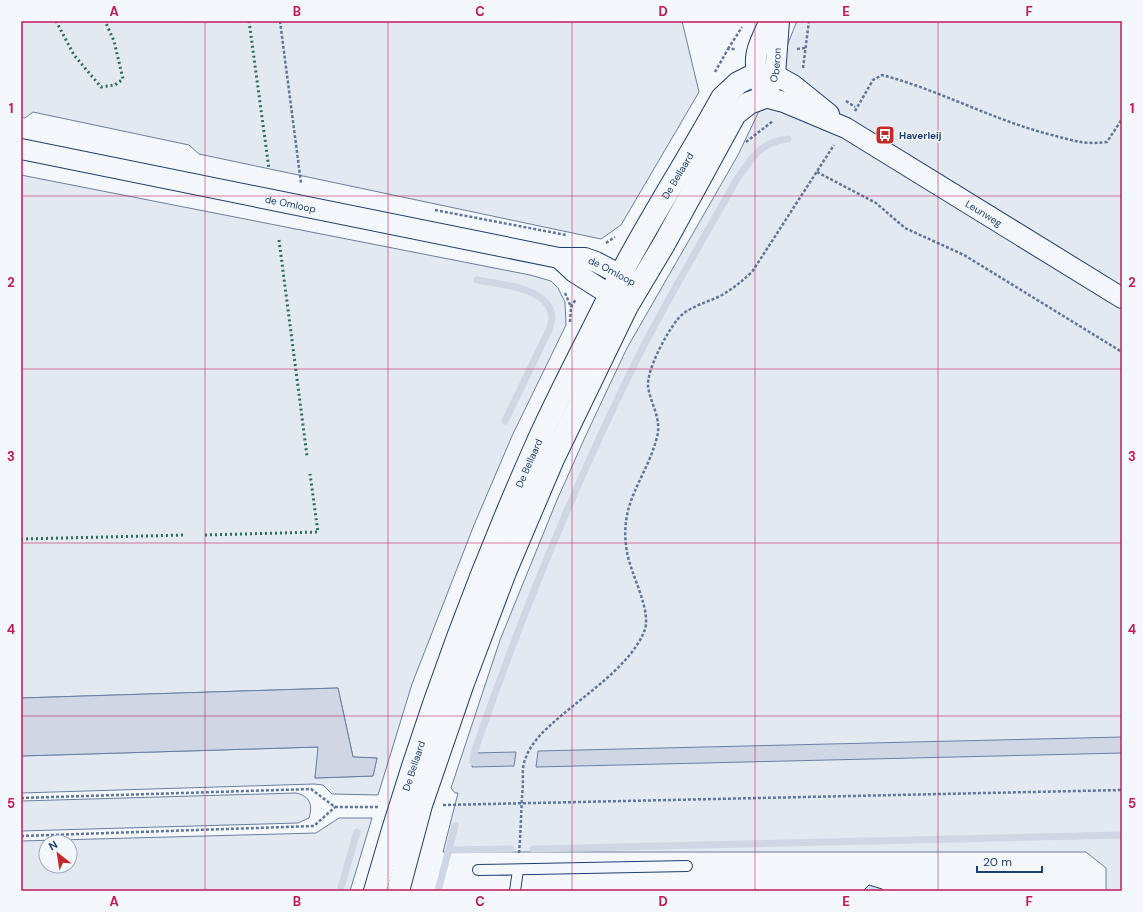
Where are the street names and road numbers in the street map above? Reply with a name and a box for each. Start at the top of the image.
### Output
street label: Oberon [766,47,784,85]
street label: De Bellaard [659,150,697,201]
street label: de Omloop [264,193,317,216]
street label: Leunweg [963,197,1005,230]
street label: de Omloop [587,254,638,289]
street label: De Bellaard [512,437,545,490]
street label: De Bellaard [400,739,428,793]

